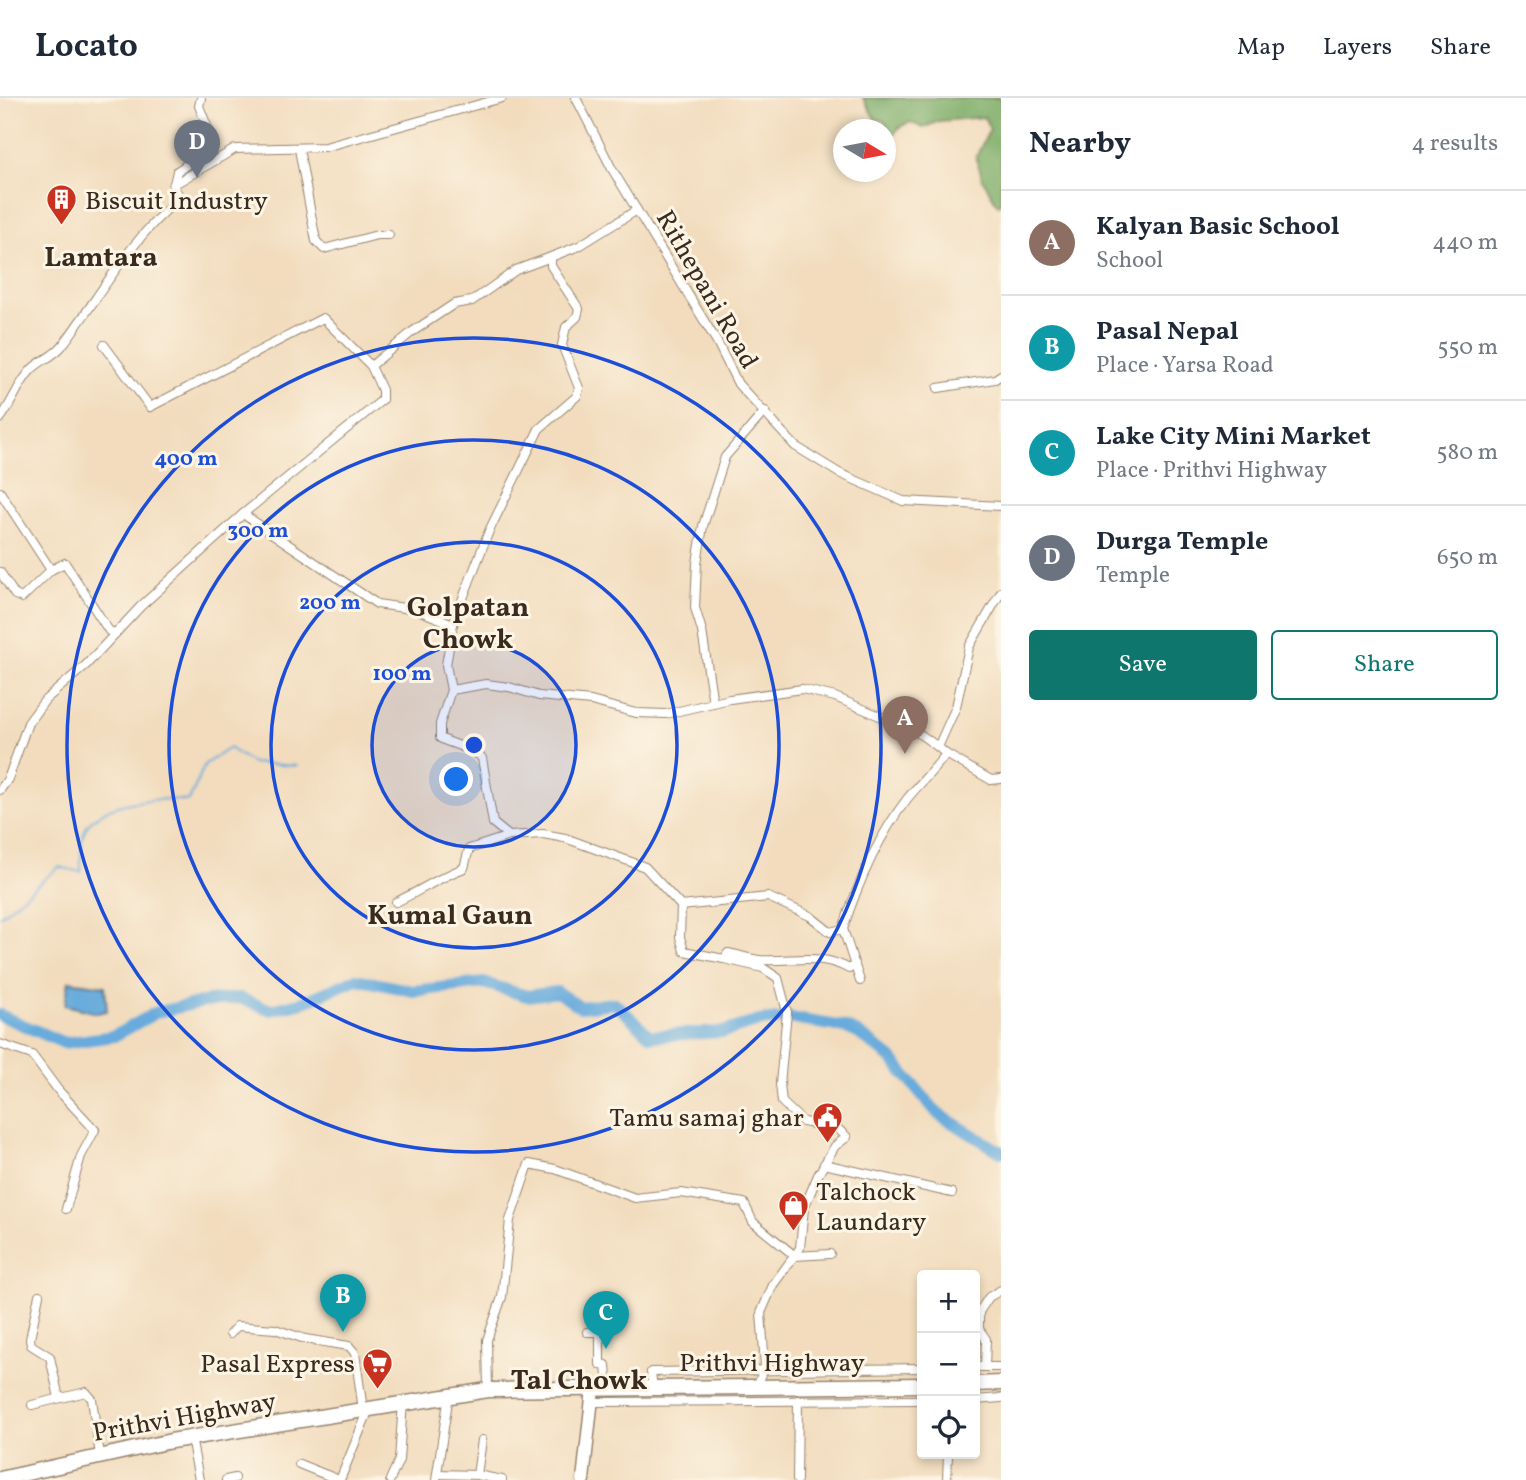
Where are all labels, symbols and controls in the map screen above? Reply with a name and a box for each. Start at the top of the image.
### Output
text: Locato [35,25,138,71]
text: Map [1237,31,1285,65]
text: Layers [1323,31,1392,65]
text: Share [1430,31,1491,65]
north arrow [833,119,896,182]
pin: D [174,120,220,178]
text: Nearby [1029,123,1131,165]
text: 4 results [1412,128,1498,160]
building icon: Biscuit Industry [45,183,79,227]
place label: Biscuit Industry [85,184,268,220]
street label: Rithepani Road [646,204,766,376]
text: Kalyan Basic School [1096,209,1339,245]
text: A [1044,227,1060,259]
text: 440 m [1432,227,1498,259]
district label: Lamtara [44,239,158,278]
text: School [1096,245,1163,277]
text: Pasal Nepal [1096,314,1239,350]
text: B [1044,332,1060,364]
text: 550 m [1438,332,1498,364]
text: Place · Yarsa Road [1096,350,1274,382]
text: Lake City Mini Market [1096,419,1371,455]
text: C [1045,437,1059,469]
text: 580 m [1436,437,1498,469]
text: 400 m [155,445,217,474]
text: Place · Prithvi Highway [1096,455,1327,487]
text: 300 m [228,517,288,546]
text: Durga Temple [1096,524,1268,560]
text: D [1044,542,1060,574]
text: 650 m [1437,542,1498,574]
text: Temple [1096,560,1170,592]
text: 200 m [299,589,361,618]
district label: Golpatan Chowk [407,589,529,660]
button: Save [1029,630,1257,700]
button: Share [1271,630,1498,700]
text: 100 m [372,660,432,689]
pin: A [882,696,928,754]
centre of rings [462,733,486,757]
your location [439,762,473,796]
district label: Kumal Gaun [367,897,533,936]
public building icon: Tamu samaj ghar [810,1100,844,1144]
place label: Tamu samaj ghar [609,1101,804,1137]
place label: Talchock Laundary [816,1175,926,1241]
shop icon: Talchock Laundary [776,1189,810,1233]
map controls [917,1270,980,1459]
button: + [917,1270,980,1333]
pin: B [320,1274,366,1332]
pin: C [583,1291,629,1349]
button: − [917,1333,980,1396]
supermarket icon: Pasal Express [361,1346,395,1390]
street label: Prithvi Highway [679,1346,865,1382]
place label: Pasal Express [200,1347,355,1383]
district label: Tal Chowk [510,1362,648,1401]
street label: Prithvi Highway [90,1384,279,1452]
button: locate [917,1396,980,1459]

